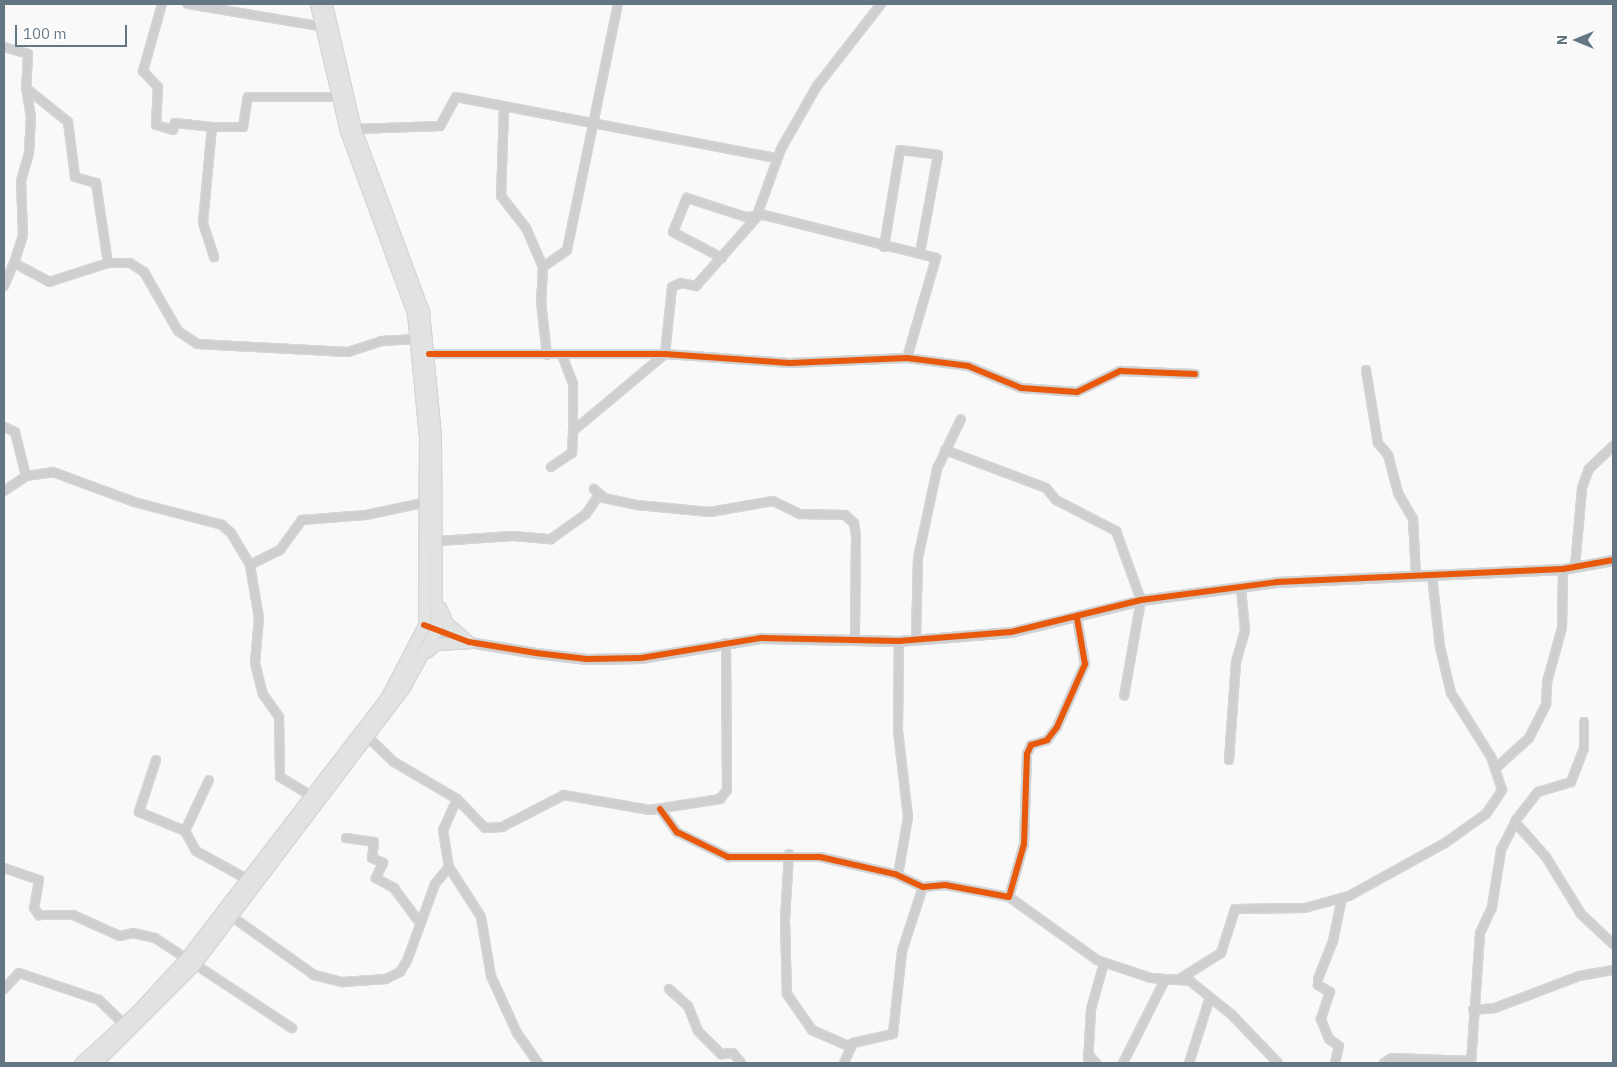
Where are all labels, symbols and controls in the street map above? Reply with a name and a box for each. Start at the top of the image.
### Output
scale bar [18,15,130,47]
north arrow [1552,15,1602,65]
text: 100 m [23,24,67,43]
text: N [1553,35,1571,45]

